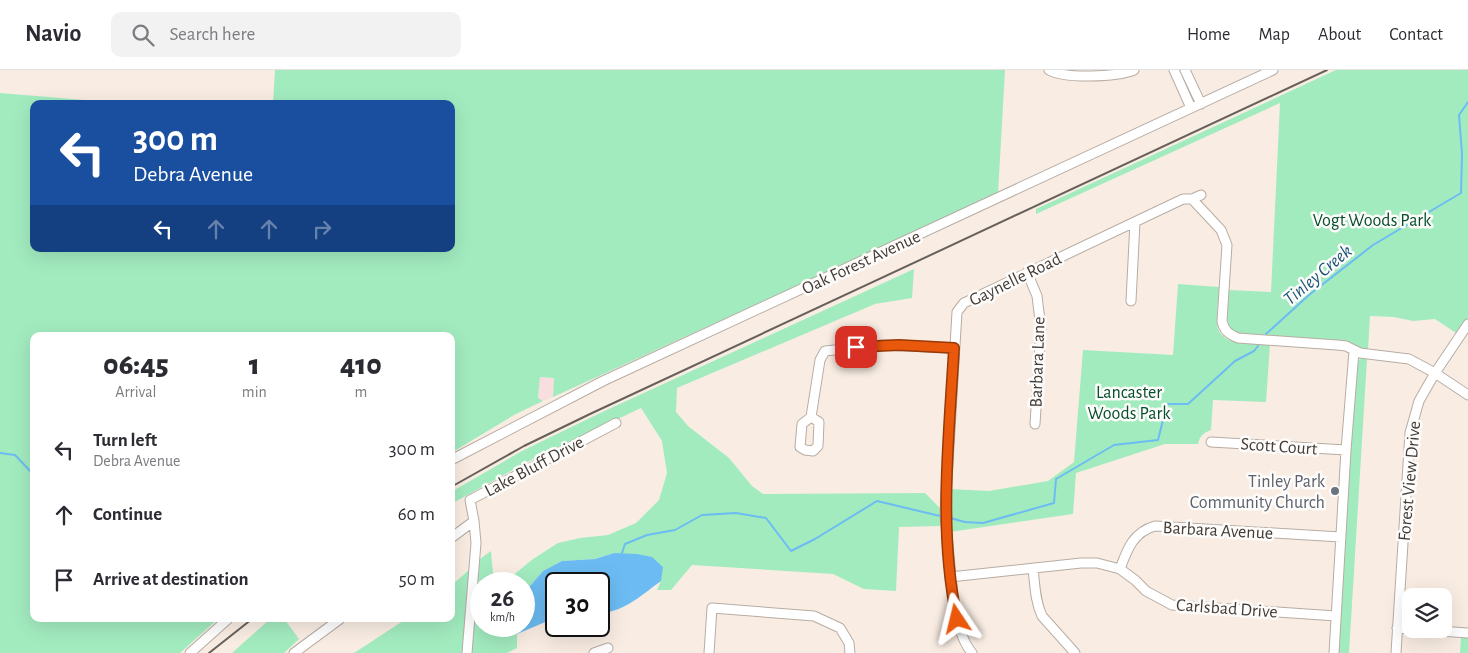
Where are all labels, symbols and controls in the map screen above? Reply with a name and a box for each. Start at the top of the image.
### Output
search box [111,12,461,57]
icon: search [129,21,157,49]
text: Navio [25,22,81,46]
text: Search here [169,25,255,44]
text: Home [1187,26,1230,44]
text: Map [1258,26,1290,44]
text: About [1318,26,1361,44]
text: Contact [1389,26,1443,44]
icon: left [50,120,115,185]
text: 300 m [133,122,218,157]
text: Debra Avenue [133,163,253,185]
park label: Vogt Woods Park [1313,212,1432,230]
icon: left [149,215,177,243]
icon: ahead [202,215,230,243]
icon: ahead [255,215,283,243]
icon: right [308,215,336,243]
street label: Oak Forest Avenue [799,228,924,298]
water label: Tinley Creek [1280,241,1356,309]
street label: Gaynelle Road [967,250,1064,310]
street label: Barbara Lane [1027,316,1049,408]
pin [835,326,877,368]
icon: arrive [842,333,870,361]
text: 06:45 [103,350,169,380]
text: 1 [249,350,260,380]
text: 410 [340,350,382,380]
text: Arrival [115,384,156,400]
text: min [242,384,267,400]
text: m [354,384,367,400]
park label: Lancaster Woods Park [1088,384,1171,423]
street label: Forest View Drive [1396,420,1424,542]
text: Turn left [93,431,157,450]
street label: Lake Bluff Drive [482,433,587,501]
street label: Scott Court [1240,435,1318,459]
icon: left [50,436,78,464]
text: 300 m [389,440,435,459]
text: Debra Avenue [93,453,180,469]
place label: Tinley Park Community Church [1190,473,1326,512]
marker: Tinley Park Community Church [1329,485,1341,497]
icon: ahead [50,501,78,529]
text: Continue [93,505,162,524]
text: 60 m [398,505,435,524]
street label: Barbara Avenue [1162,519,1274,543]
icon: arrive [50,566,78,594]
text: Arrive at destination [93,570,249,589]
text: 50 m [399,570,435,589]
speed limit sign: 30 [545,572,610,637]
text: 26 [491,586,514,611]
map controls [1402,588,1452,638]
button: layers [1402,588,1452,638]
position arrow [930,592,982,644]
street label: Carlsbad Drive [1176,596,1278,622]
text: km/h [490,611,515,623]

